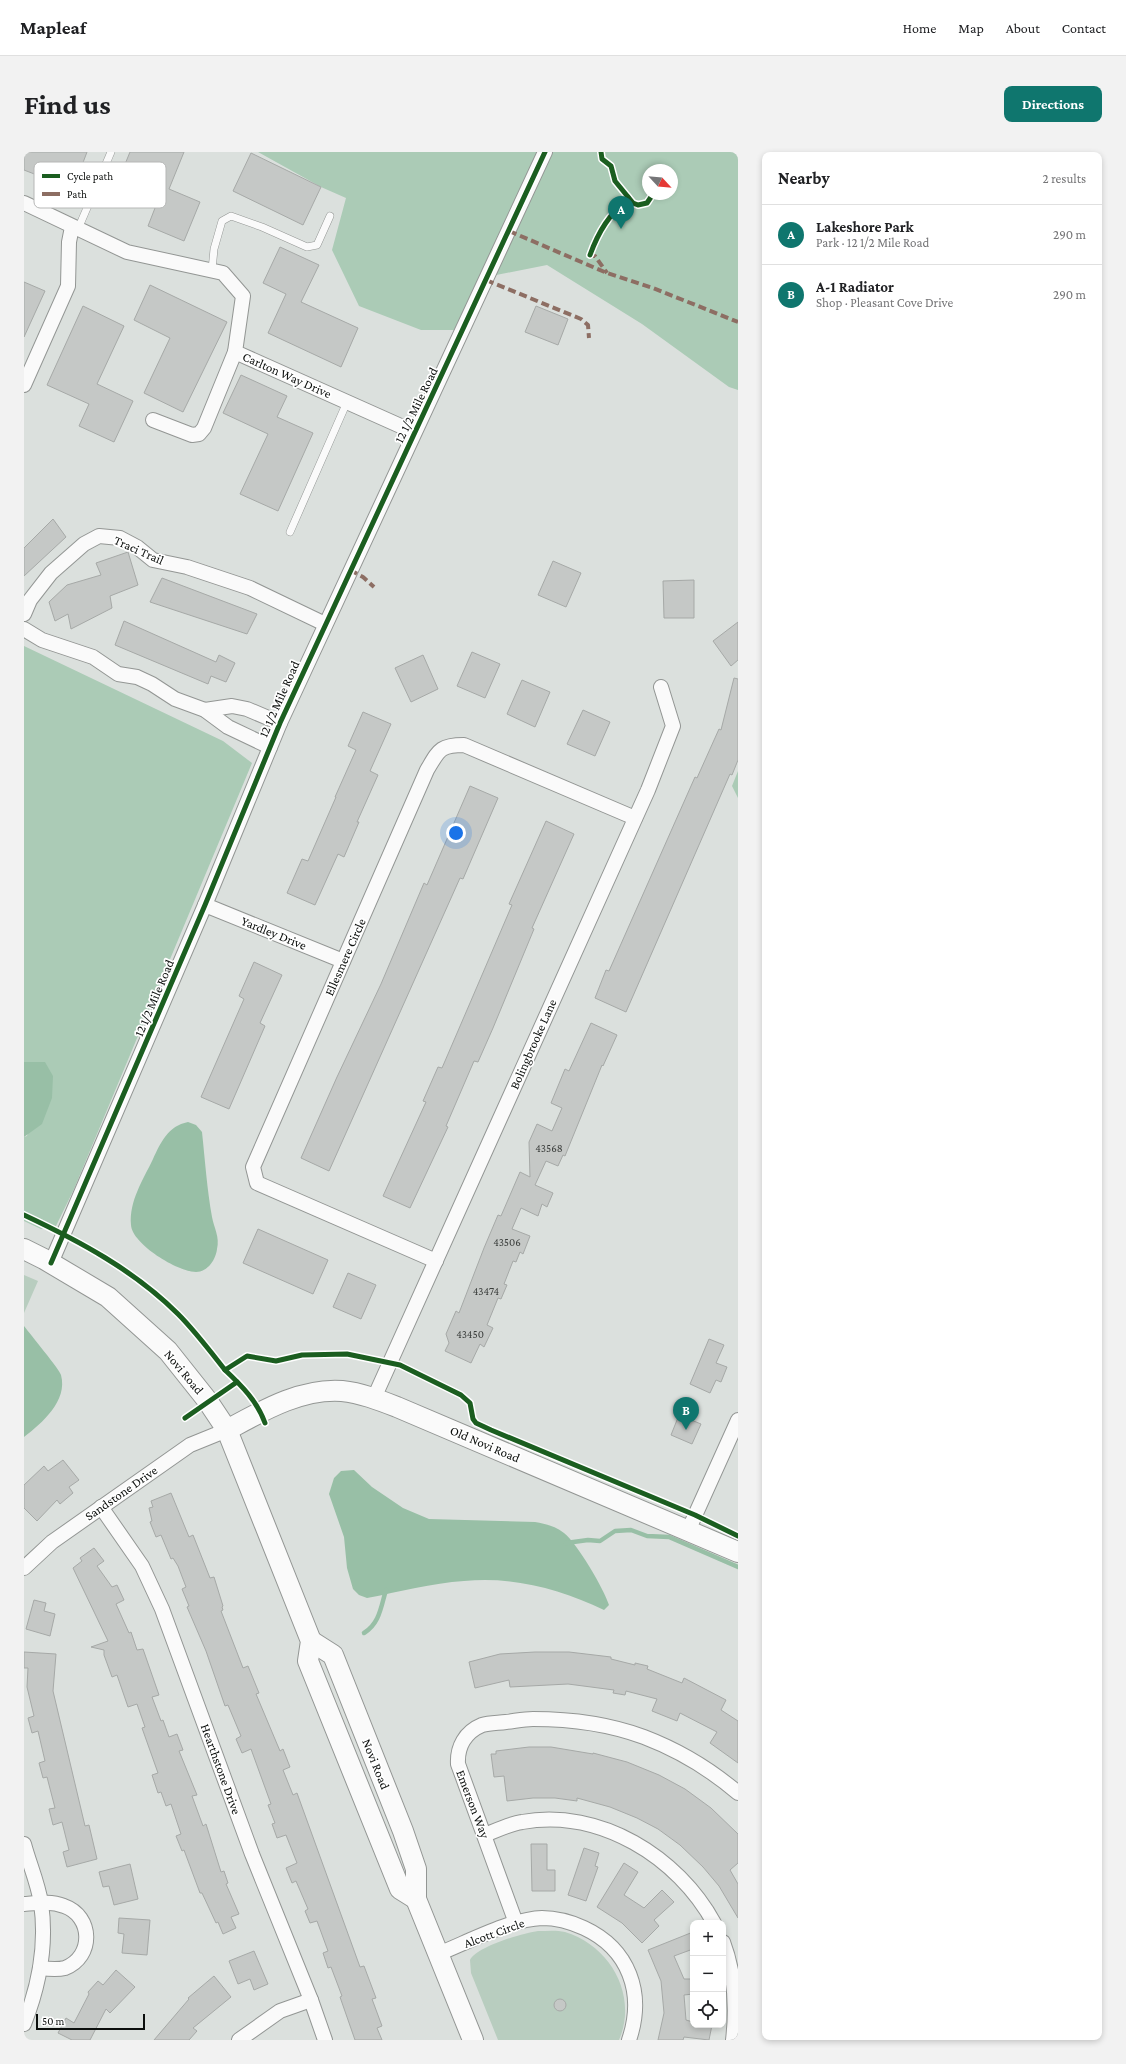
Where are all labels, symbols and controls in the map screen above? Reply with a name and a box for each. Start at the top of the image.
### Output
text: Mapleaf [20,17,86,38]
text: Home [903,20,936,36]
text: Map [958,20,984,36]
text: About [1006,20,1040,36]
text: Contact [1062,20,1106,36]
button: Directions [1004,86,1102,122]
text: Find us [24,89,111,120]
legend [34,162,166,208]
north arrow [642,164,678,200]
text: Nearby [778,169,830,188]
text: Cycle path [67,170,113,183]
text: 2 results [1043,171,1086,186]
text: Path [67,188,87,200]
pin: A [608,196,634,229]
text: Lakeshore Park [816,219,914,235]
text: A [787,227,795,242]
text: 290 m [1053,227,1086,242]
text: Park · 12 1/2 Mile Road [816,235,929,250]
text: A-1 Radiator [816,279,894,295]
text: B [787,287,795,302]
text: 290 m [1053,287,1086,302]
text: Shop · Pleasant Cove Drive [816,295,953,310]
street label: Carlton Way Drive [240,349,334,401]
street label: 12 1/2 Mile Road [391,365,441,445]
street label: Traci Trail [112,532,167,568]
street label: 12 1/2 Mile Road [255,658,303,740]
your location [446,823,466,843]
street label: Yardley Drive [239,913,309,953]
street label: Ellesmere Circle [321,916,369,998]
street label: 12 1/2 Mile Road [131,957,177,1039]
street label: Bolingbrooke Lane [506,996,560,1091]
house number: 43568 [535,1142,563,1154]
house number: 43506 [493,1236,521,1248]
house number: 43474 [473,1285,500,1297]
house number: 43450 [456,1328,484,1340]
street label: Novi Road [161,1347,207,1397]
pin: B [673,1397,699,1430]
street label: Old Novi Road [448,1423,522,1466]
street label: Sandstone Drive [82,1462,160,1524]
street label: Hearthstone Drive [198,1722,244,1817]
street label: Novi Road [359,1737,393,1792]
street label: Emerson Way [453,1768,493,1841]
street label: Alcott Circle [462,1915,527,1951]
map controls [690,1920,726,2028]
button: + [690,1920,726,1956]
button: − [690,1956,726,1992]
button: locate [690,1992,726,2028]
scale bar [36,2012,145,2031]
text: 50 m [42,2015,64,2027]

